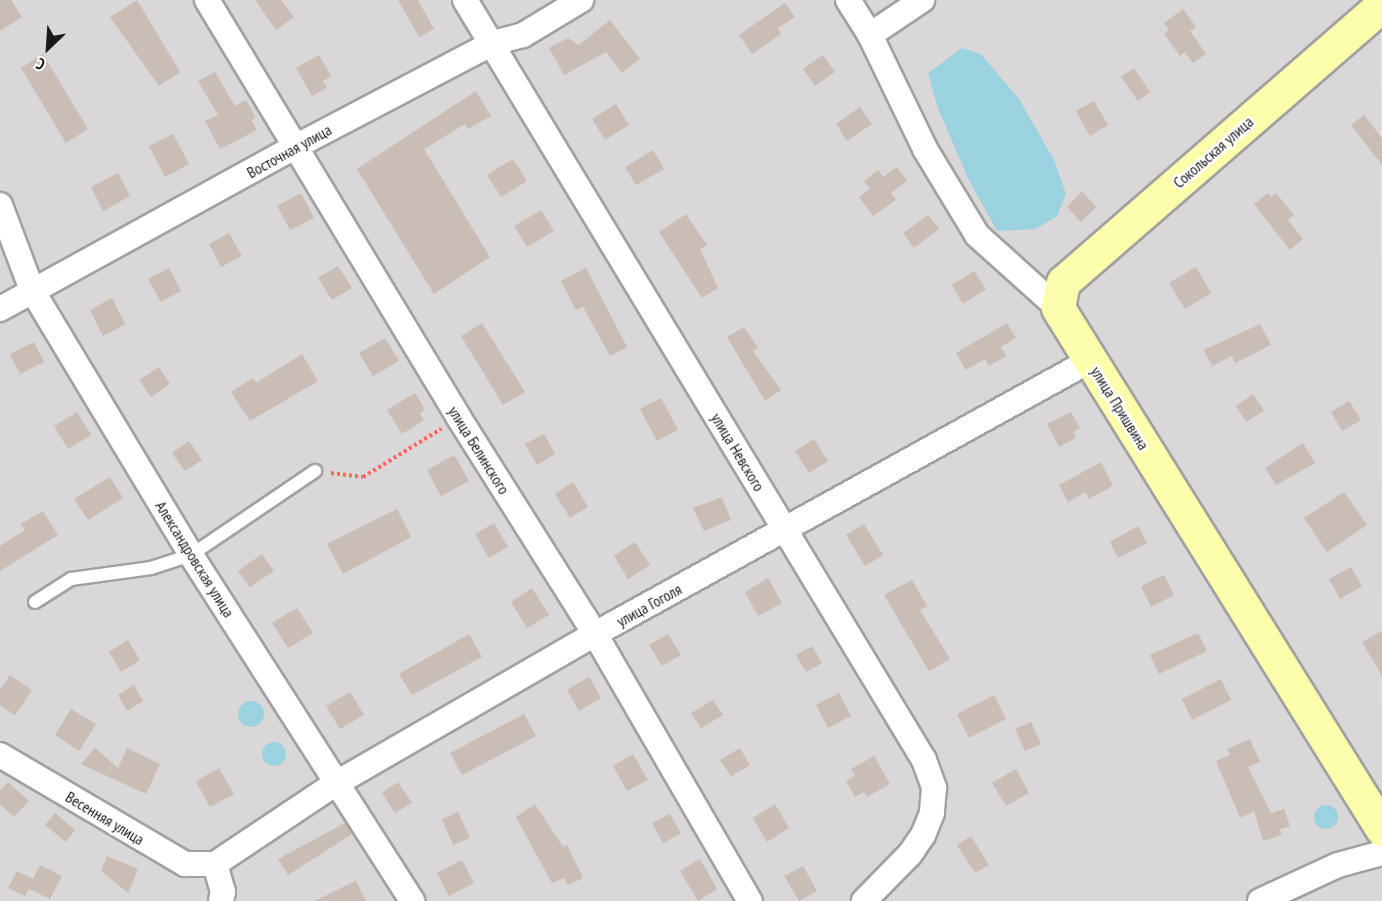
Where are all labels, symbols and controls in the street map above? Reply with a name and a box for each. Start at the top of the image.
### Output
north arrow [18,18,78,78]
text: С [33,54,48,75]
street label: Сокольская улица [1169,112,1257,192]
street label: Восточная улица [243,120,335,182]
street label: улица Пришвина [1087,363,1153,453]
street label: улица Белинского [444,402,514,498]
street label: улица Невского [707,409,769,495]
street label: Александровская улица [151,497,239,621]
street label: улица Гоголя [613,579,685,631]
street label: Весенняя улица [62,787,148,849]

